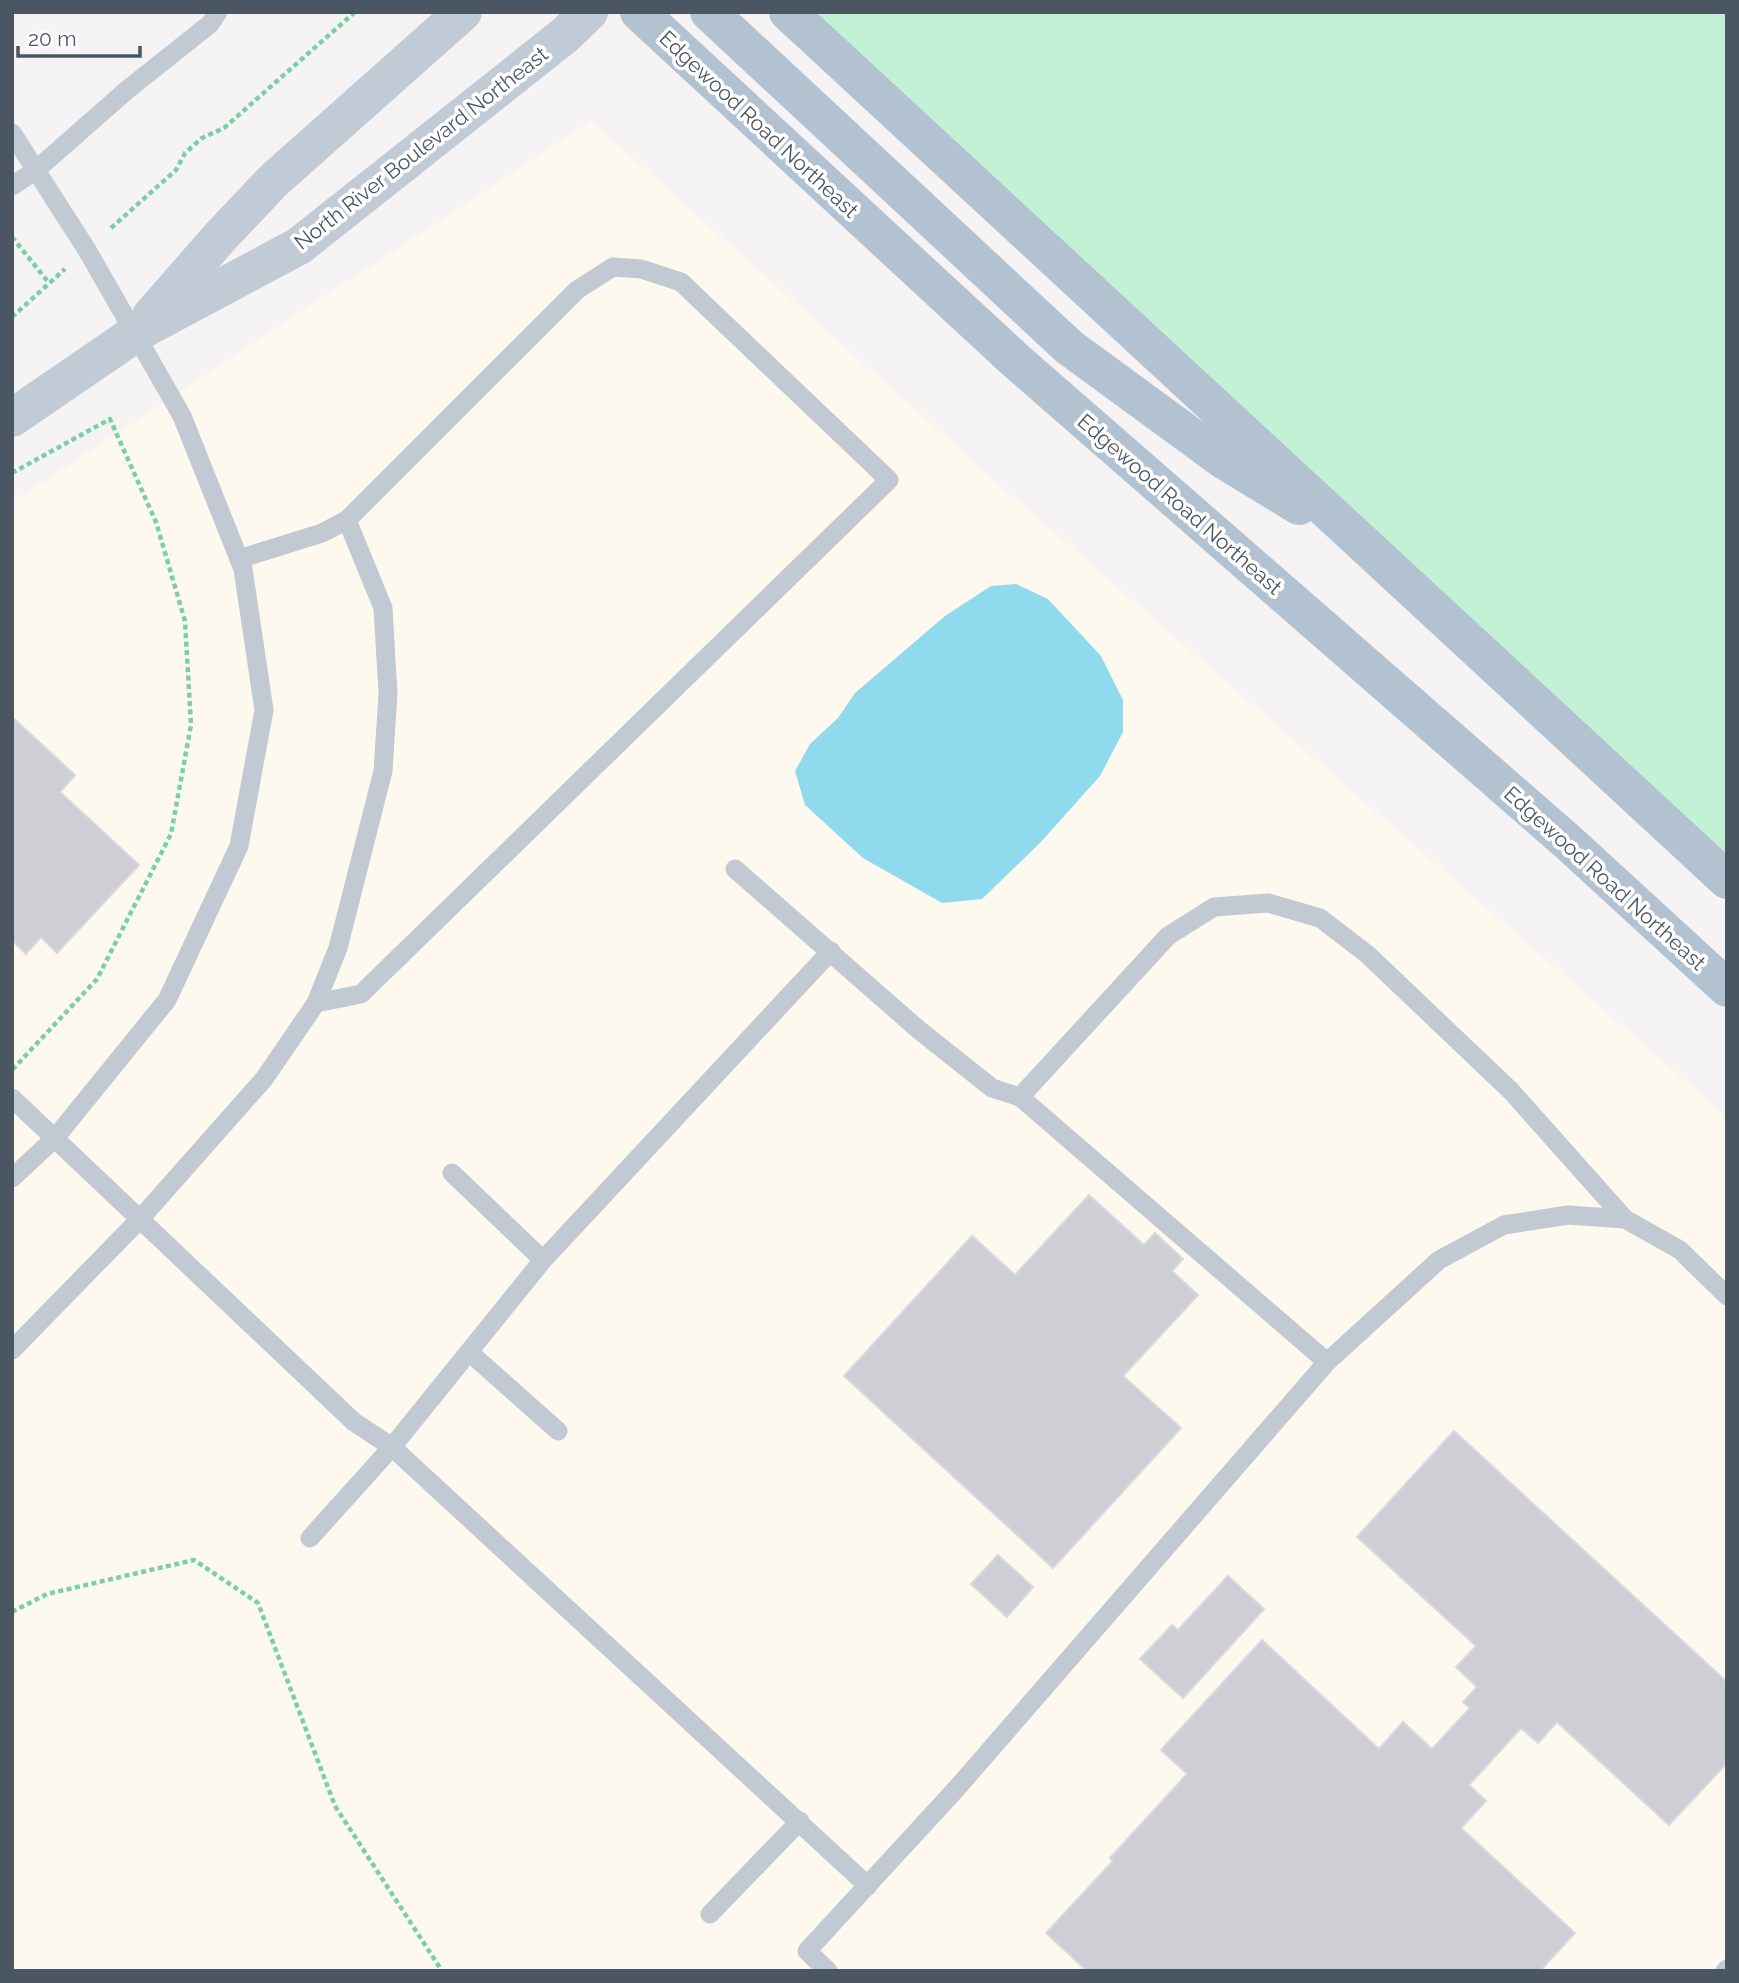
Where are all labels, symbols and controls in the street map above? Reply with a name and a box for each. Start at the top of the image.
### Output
scale bar [18,14,140,58]
street label: Edgewood Road Northeast [654,25,864,223]
text: 20 m [28,26,76,51]
street label: North River Boulevard Northeast [289,41,553,255]
street label: Edgewood Road Northeast [1073,408,1287,600]
street label: Edgewood Road Northeast [1499,781,1711,975]

